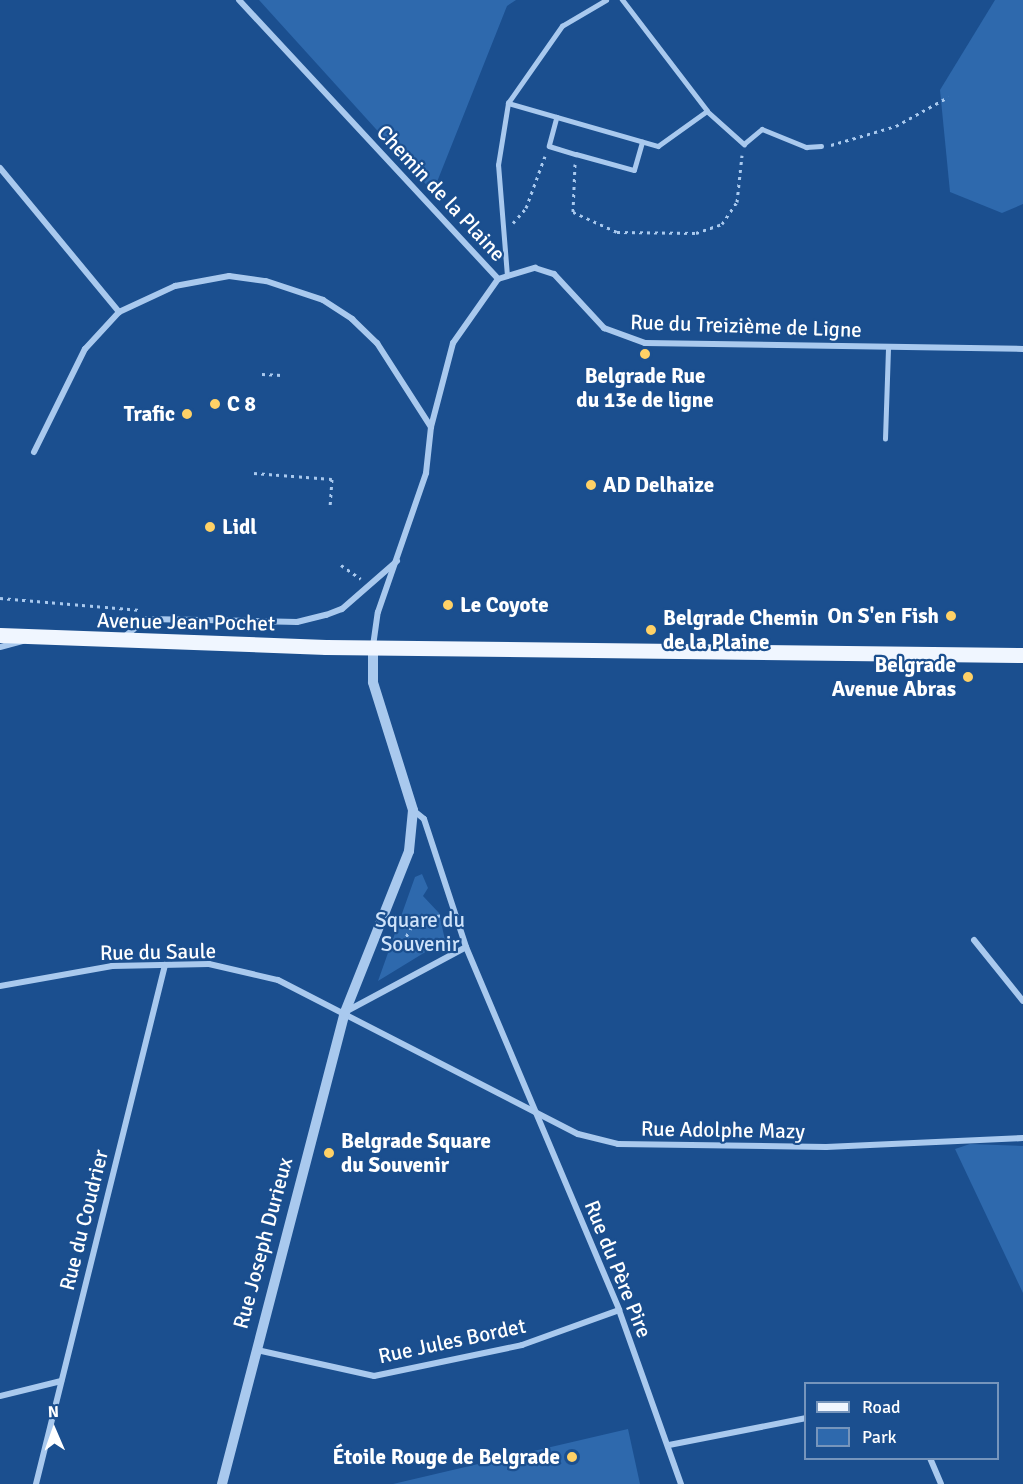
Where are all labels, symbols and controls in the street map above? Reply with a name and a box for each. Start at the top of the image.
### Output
street label: Chemin de la Plaine [371,120,511,266]
street label: Rue du Treizième de Ligne [630,309,862,343]
marker: Belgrade Rue du 13e de ligne [638,347,652,361]
place label: Belgrade Rue du 13e de ligne [576,363,714,413]
place label: C 8 [227,391,256,417]
marker: C 8 [208,397,222,411]
place label: Trafic [124,401,175,427]
marker: Trafic [180,407,194,421]
place label: AD Delhaize [603,472,714,498]
marker: AD Delhaize [584,478,598,492]
place label: Lidl [222,514,257,540]
marker: Lidl [203,520,217,534]
place label: Le Coyote [460,592,549,618]
marker: Le Coyote [441,598,455,612]
place label: On S'en Fish [828,603,939,629]
place label: Belgrade Chemin de la Plaine [663,605,819,655]
street label: Avenue Jean Pochet [97,608,275,636]
marker: On S'en Fish [944,609,958,623]
marker: Belgrade Chemin de la Plaine [644,623,658,637]
place label: Belgrade Avenue Abras [832,652,956,702]
marker: Belgrade Avenue Abras [961,670,975,684]
park label: Square du Souvenir [375,907,465,957]
street label: Rue du Saule [100,938,216,966]
street label: Rue Adolphe Mazy [641,1116,805,1144]
place label: Belgrade Square du Souvenir [341,1128,491,1178]
marker: Belgrade Square du Souvenir [322,1146,336,1160]
street label: Rue du Coudrier [54,1147,114,1293]
street label: Rue Joseph Durieux [228,1155,298,1331]
street label: Rue du Père Pire [579,1197,657,1341]
street label: Rue Jules Bordet [376,1313,528,1369]
legend [804,1382,999,1460]
text: Road [862,1396,901,1418]
north arrow [24,1400,84,1460]
text: N [47,1402,59,1422]
text: Park [862,1426,897,1448]
place label: Étoile Rouge de Belgrade [333,1444,560,1470]
marker: Étoile Rouge de Belgrade [565,1450,579,1464]

